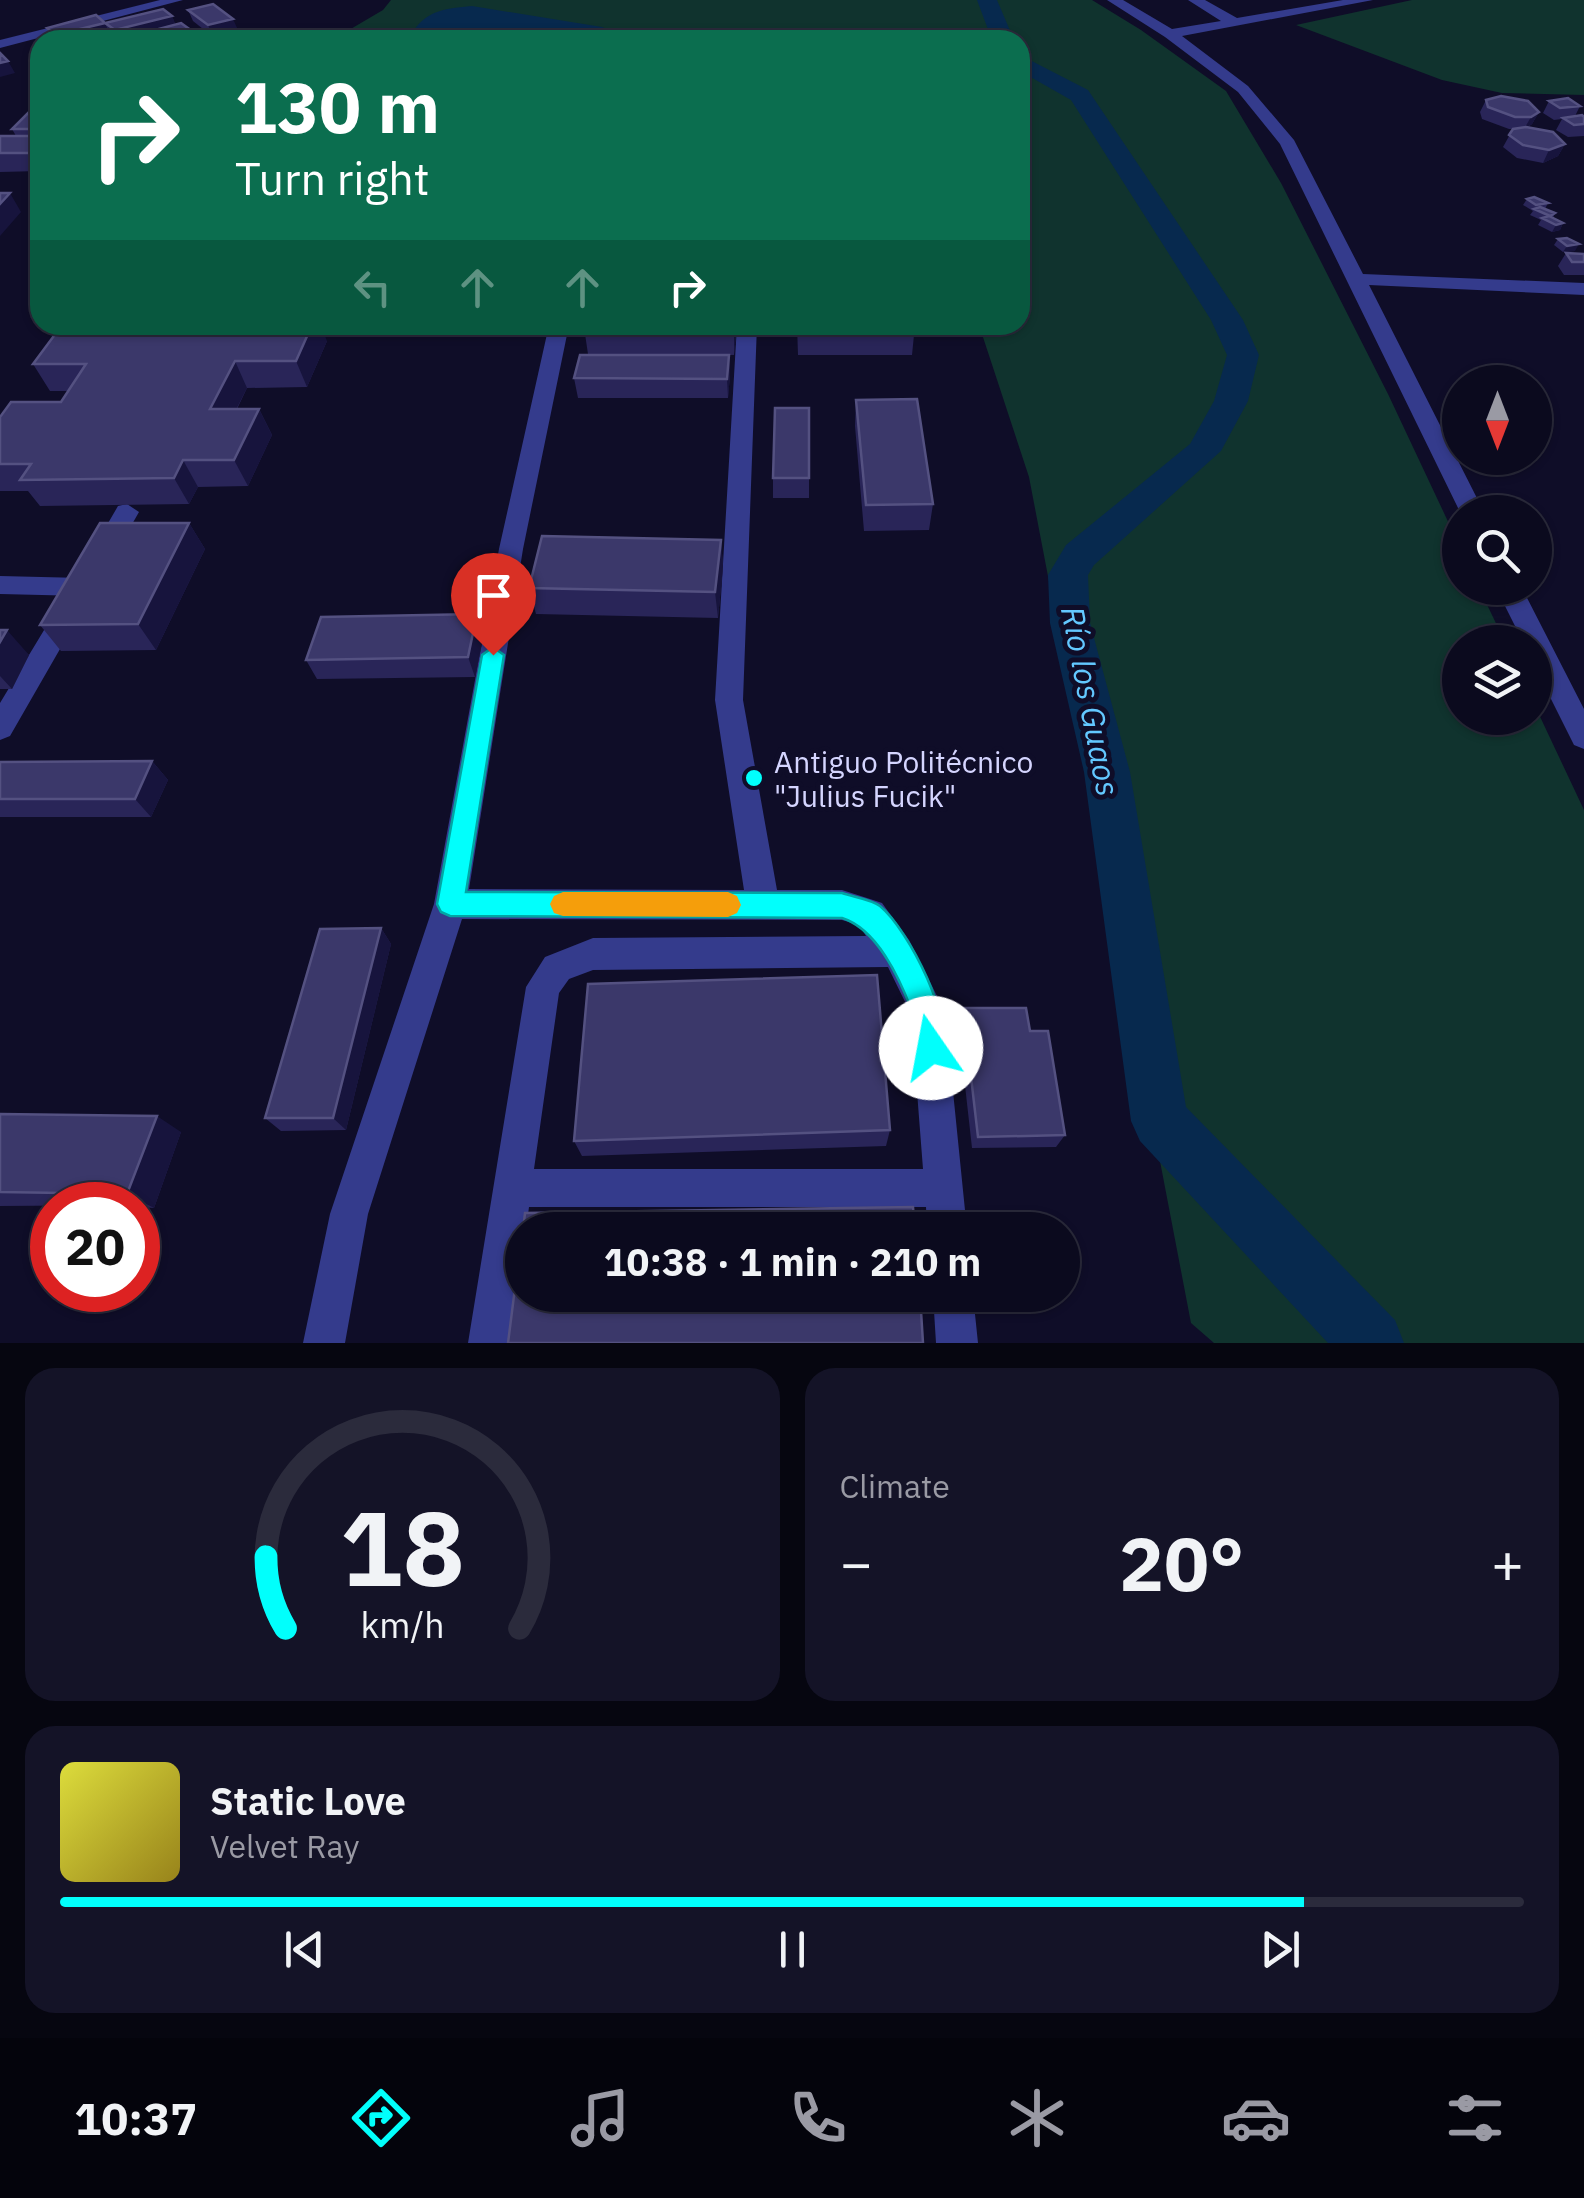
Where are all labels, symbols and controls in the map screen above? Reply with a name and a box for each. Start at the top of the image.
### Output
text: 130 m [235,61,440,152]
icon: right [70,70,200,200]
text: Turn right [235,149,430,207]
icon: left [345,260,400,315]
icon: ahead [450,260,505,315]
icon: ahead [555,260,610,315]
icon: right [660,260,715,315]
north arrow [1442,365,1552,475]
map controls [1442,365,1552,735]
button: search [1442,495,1552,605]
pin [451,553,536,656]
icon: arrive [466,568,521,623]
water label: Río los Guaos [1052,602,1130,800]
button: layers [1442,625,1552,735]
place label: Antiguo Politécnico "Julius Fucik" [774,742,1033,815]
marker: Antiguo Politécnico "Julius Fucik" [743,767,765,789]
position arrow [879,996,983,1100]
speed limit sign: 20 [30,1182,160,1312]
text: 10:38 · 1 min · 210 m [604,1237,981,1286]
text: Climate [840,1465,950,1507]
text: 18 [340,1479,465,1615]
text: 20° [1119,1514,1244,1612]
text: − [840,1527,873,1598]
text: + [1491,1527,1524,1598]
text: km/h [360,1601,444,1648]
text: Static Love [210,1776,406,1825]
text: Velvet Ray [210,1825,359,1867]
icon: previous [277,1922,332,1977]
icon: pause [765,1922,820,1977]
icon: next [1253,1922,1308,1977]
icon: directions [346,2083,416,2153]
icon: music [565,2083,635,2153]
icon: phone [783,2083,853,2153]
icon: climate [1002,2083,1072,2153]
icon: car [1221,2083,1291,2153]
icon: filters [1440,2083,1510,2153]
text: 10:37 [74,2089,197,2147]

